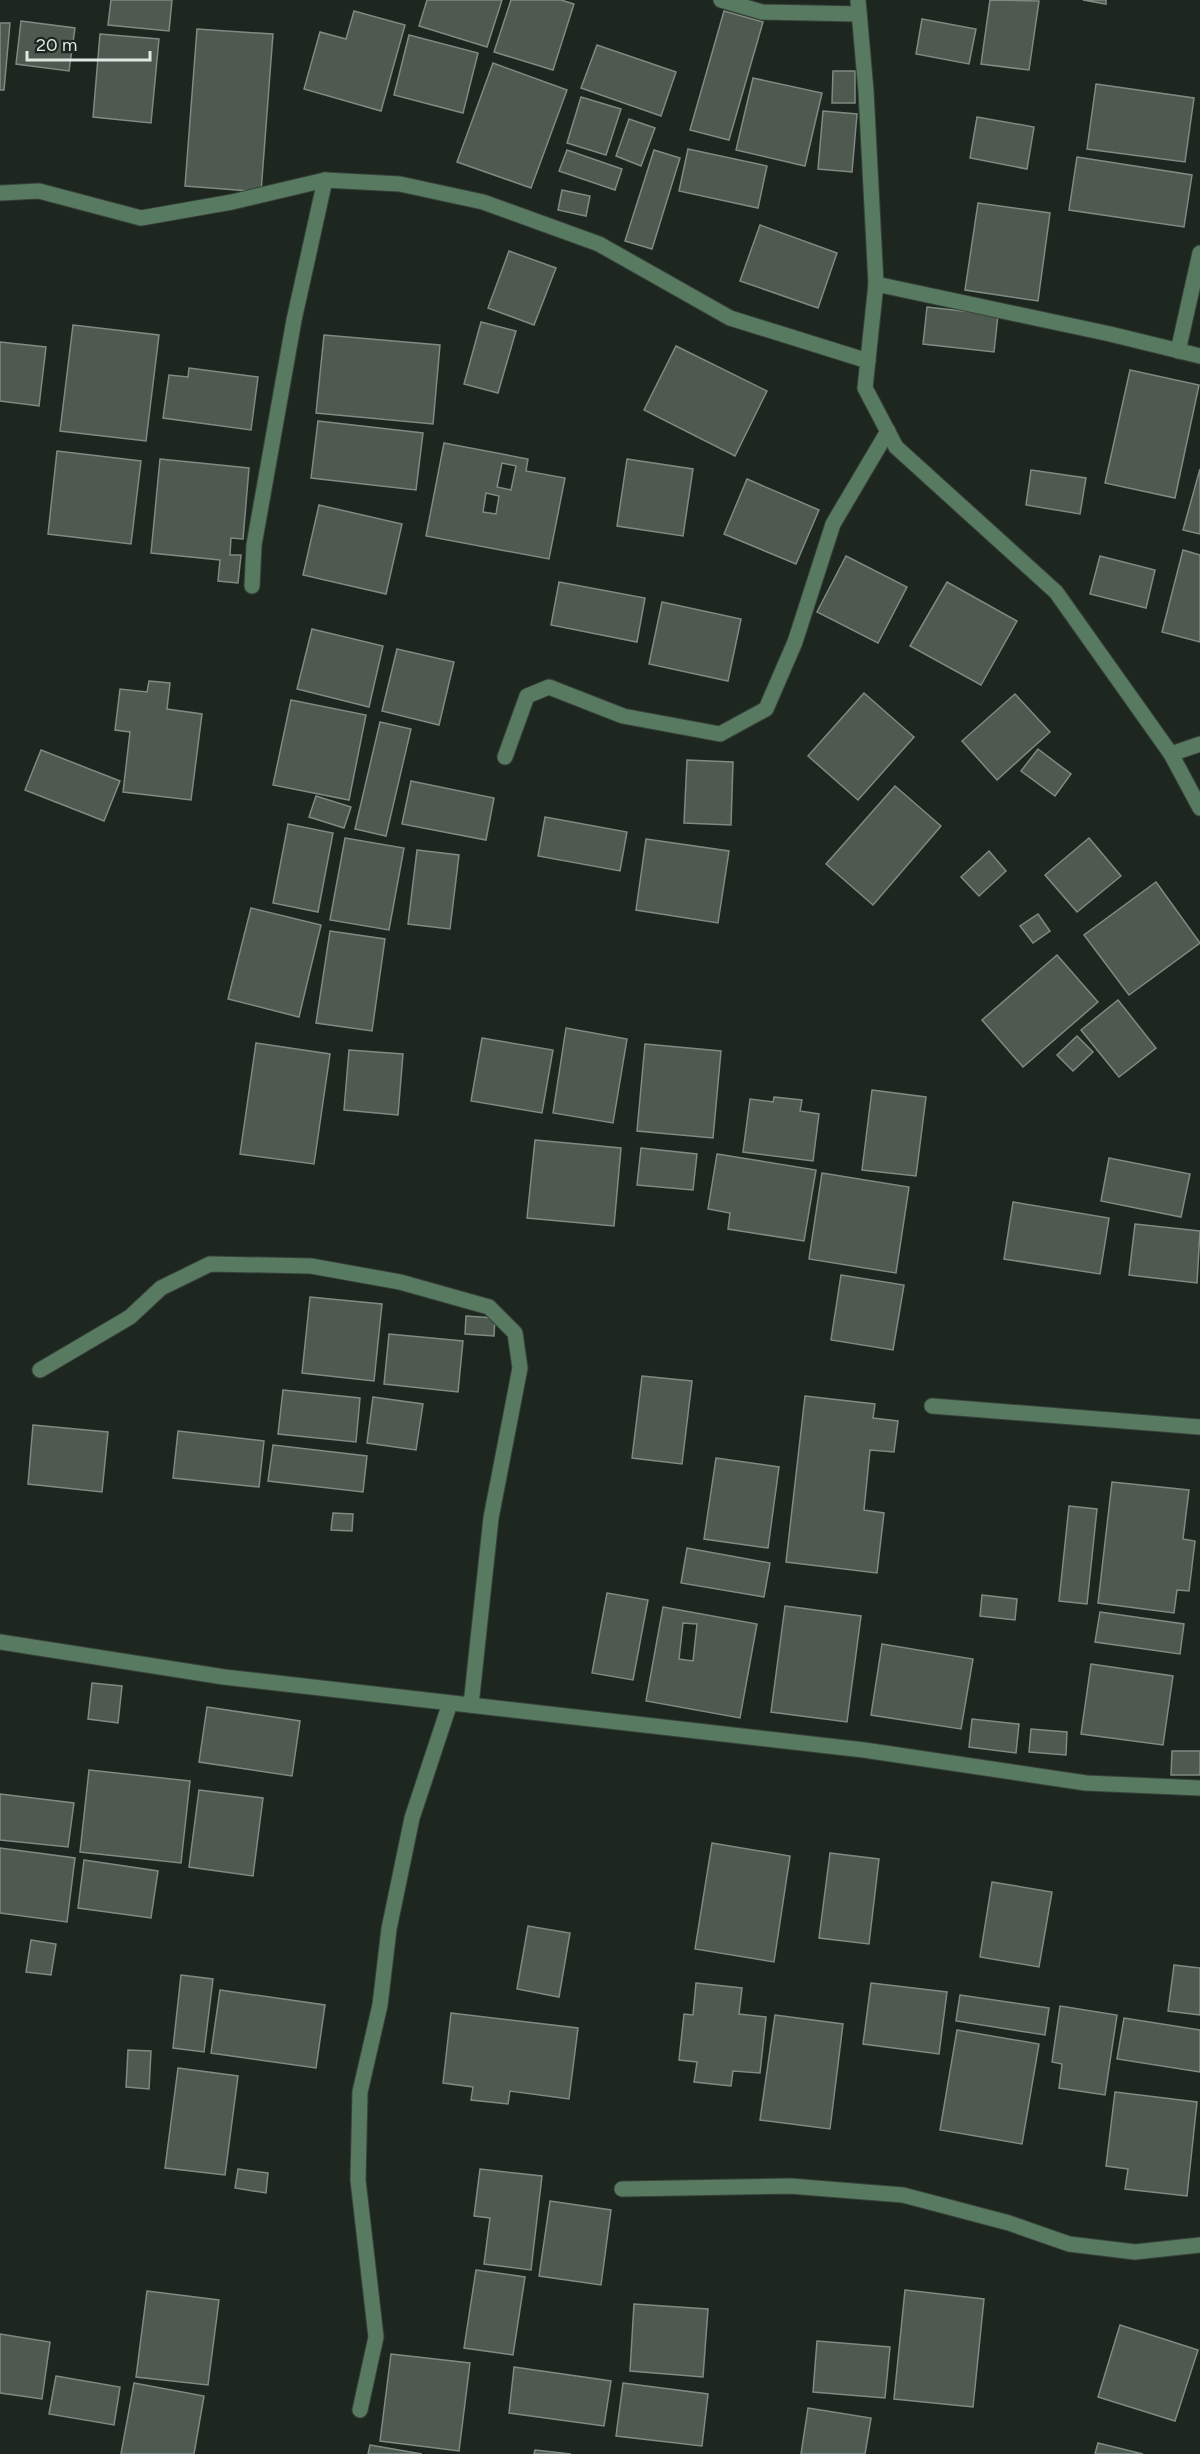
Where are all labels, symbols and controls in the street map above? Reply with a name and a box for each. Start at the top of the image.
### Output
scale bar [27,24,150,62]
text: 20 m [36,34,77,56]

